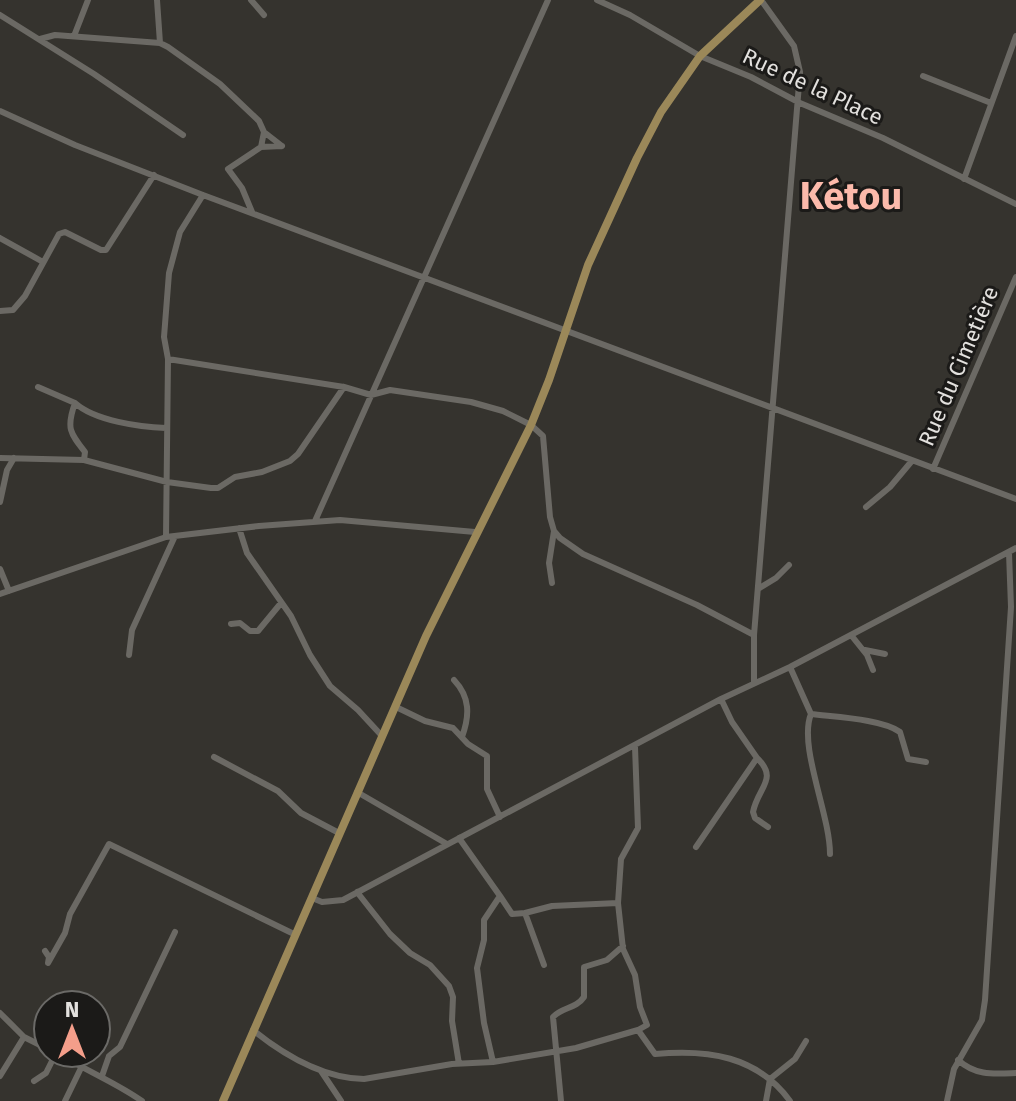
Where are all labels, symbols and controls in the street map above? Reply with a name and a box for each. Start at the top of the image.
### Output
street label: Rue de la Place [738,42,887,131]
district label: Kétou [800,173,902,219]
street label: Rue du Cimetière [913,282,1004,450]
north arrow [32,989,112,1069]
text: N [65,996,79,1023]

